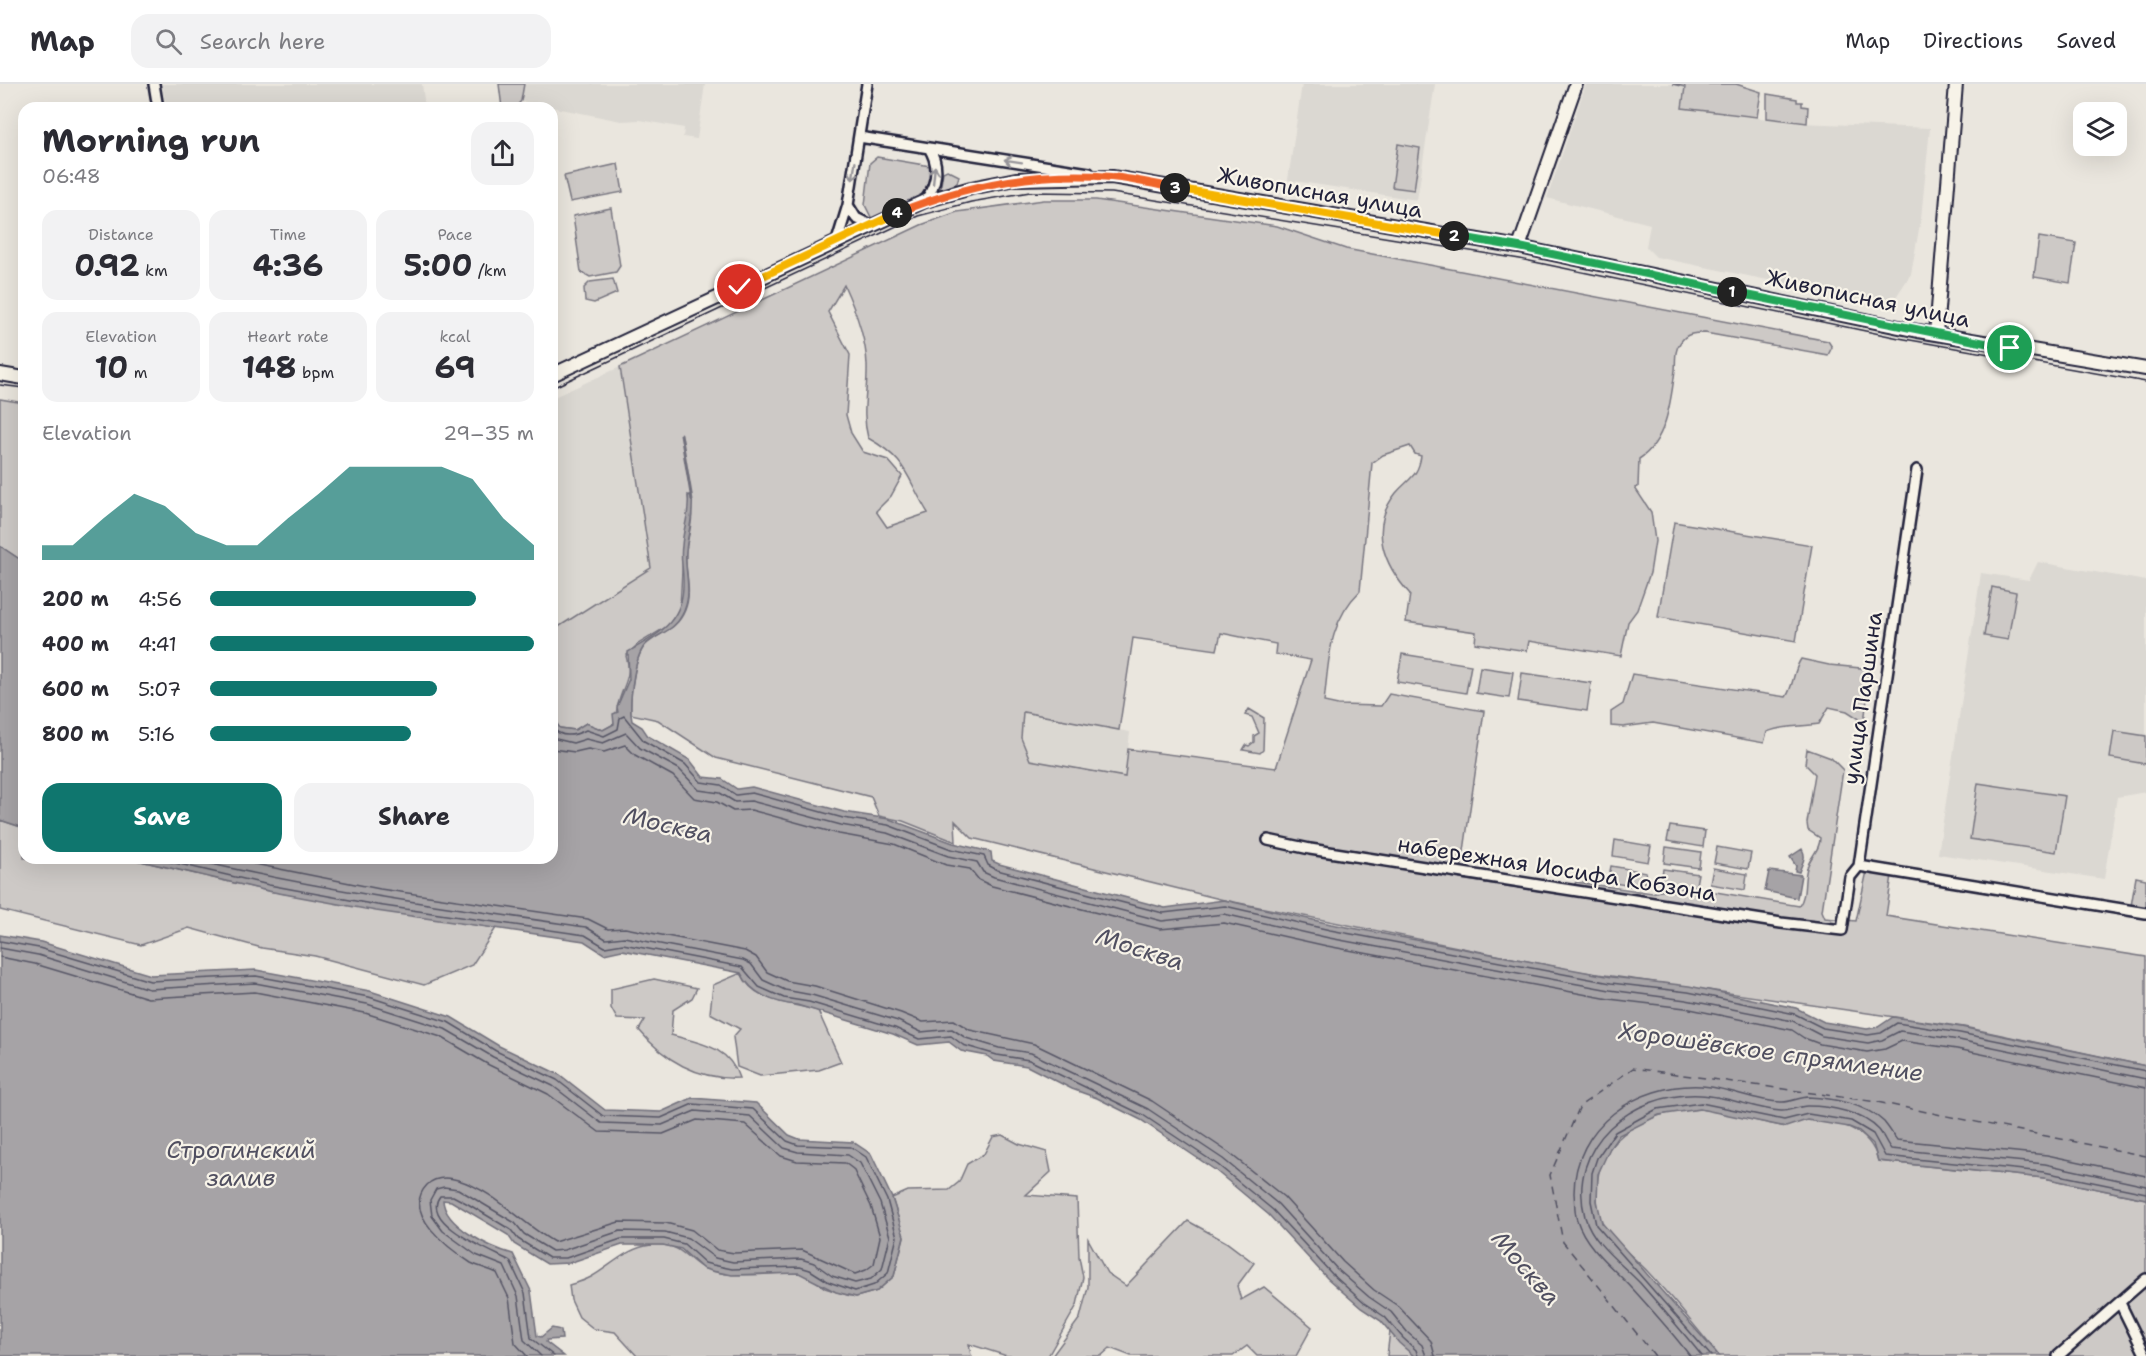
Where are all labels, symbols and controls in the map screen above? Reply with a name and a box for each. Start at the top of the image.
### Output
search box [131,14,551,68]
text: Map [30,22,95,60]
icon: search [152,25,185,58]
text: Search here [200,27,325,56]
text: Map [1845,27,1890,55]
text: Directions [1923,27,2023,55]
text: Saved [2056,27,2116,55]
map controls [2073,102,2127,156]
button: layers [2073,102,2127,156]
text: Morning run [42,118,260,163]
button: share [471,122,534,185]
one-way arrow [1004,155,1024,166]
one-way arrow [848,160,859,180]
street label: Живописная улица [1215,160,1425,225]
text: 06:48 [42,163,101,189]
one-way arrow [929,165,940,185]
pin: 3 [1160,173,1190,203]
text: 3 [1169,177,1181,198]
pin: 4 [882,198,912,228]
text: 4 [891,202,903,223]
pin: 2 [1439,221,1469,251]
text: Distance [88,224,154,245]
text: Time [270,224,306,245]
text: Pace [437,224,473,245]
text: 2 [1448,225,1460,246]
text: 0.92 [74,245,140,286]
text: 4:36 [253,245,323,286]
text: 5:00 [403,245,472,286]
text: km [140,260,168,281]
text: /km [472,260,507,281]
pin [714,261,765,312]
street label: Живописная улица [1763,263,1973,334]
icon: check [723,270,756,303]
pin: 1 [1717,277,1747,307]
text: 1 [1728,281,1736,302]
pin [1984,322,2035,373]
text: Elevation [85,326,157,347]
text: Heart rate [247,326,329,347]
text: kcal [439,326,471,347]
icon: arrive [1993,331,2026,364]
text: 10 [94,347,128,388]
text: 148 [242,347,297,388]
text: 69 [435,347,475,388]
text: m [128,362,148,383]
text: bpm [297,362,334,383]
text: Elevation [42,420,132,446]
text: 29–35 m [443,420,534,446]
text: 200 m [42,586,109,612]
text: 4:56 [138,586,182,612]
street label: улица Паршина [1836,609,1889,786]
text: 400 m [42,631,109,657]
text: 4:41 [138,631,177,657]
text: 600 m [42,676,109,702]
text: 5:07 [138,676,181,702]
text: 800 m [42,721,109,747]
text: 5:16 [138,721,175,747]
button: Save [42,783,282,852]
button: Share [294,783,534,852]
water label: Москва [620,799,716,851]
street label: набережная Иосифа Кобзона [1396,829,1718,908]
water label: Москва [1092,920,1188,978]
water label: Хорошёвское спрямление [1616,1015,1925,1089]
water label: Строгинский залив [166,1134,316,1194]
water label: Москва [1484,1223,1568,1313]

